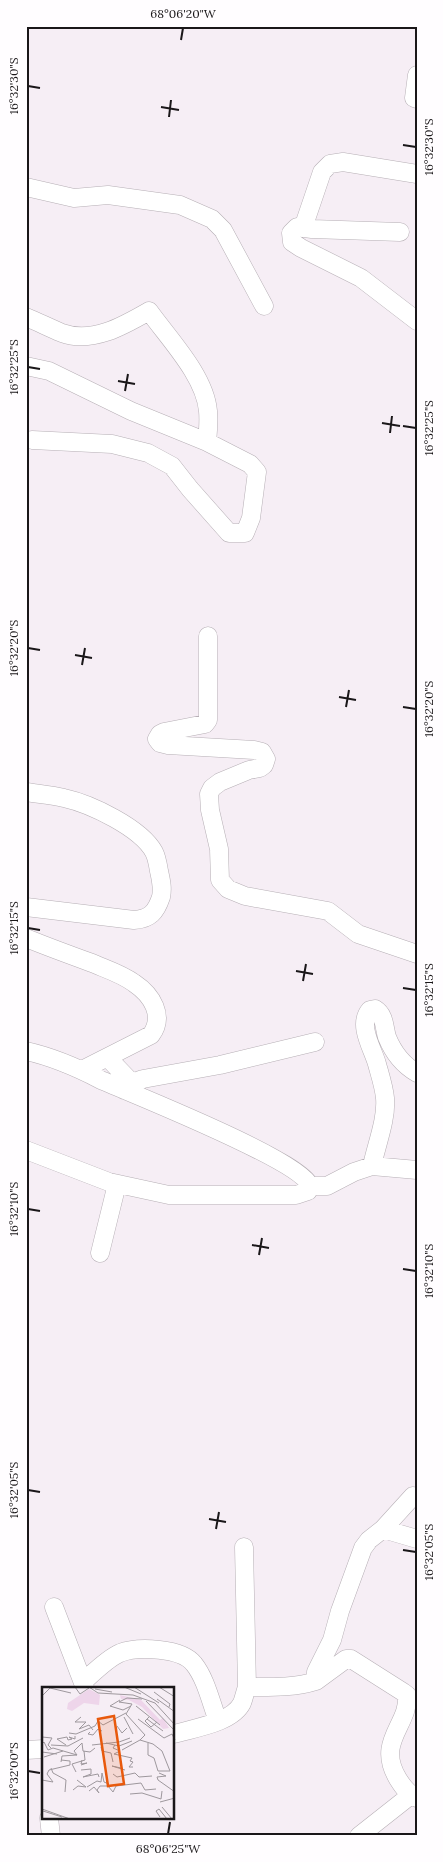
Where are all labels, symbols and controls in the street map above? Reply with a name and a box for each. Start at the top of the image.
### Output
text: 68°06'20"W [150,6,217,21]
text: 16°32'30"S [6,57,21,114]
text: 16°32'30"S [421,118,436,175]
text: 16°32'25"S [6,339,21,395]
text: 16°32'25"S [421,400,436,456]
text: 16°32'20"S [6,619,21,676]
text: 16°32'20"S [421,680,436,737]
text: 16°32'15"S [6,901,21,955]
text: 16°32'15"S [421,963,436,1017]
text: 16°32'10"S [6,1182,21,1236]
text: 16°32'10"S [421,1244,436,1298]
text: 16°32'05"S [6,1461,21,1518]
text: 16°32'05"S [421,1523,436,1580]
inset map [42,1687,175,1820]
text: 16°32'00"S [6,1742,21,1800]
text: 68°06'25"W [136,1841,201,1856]

